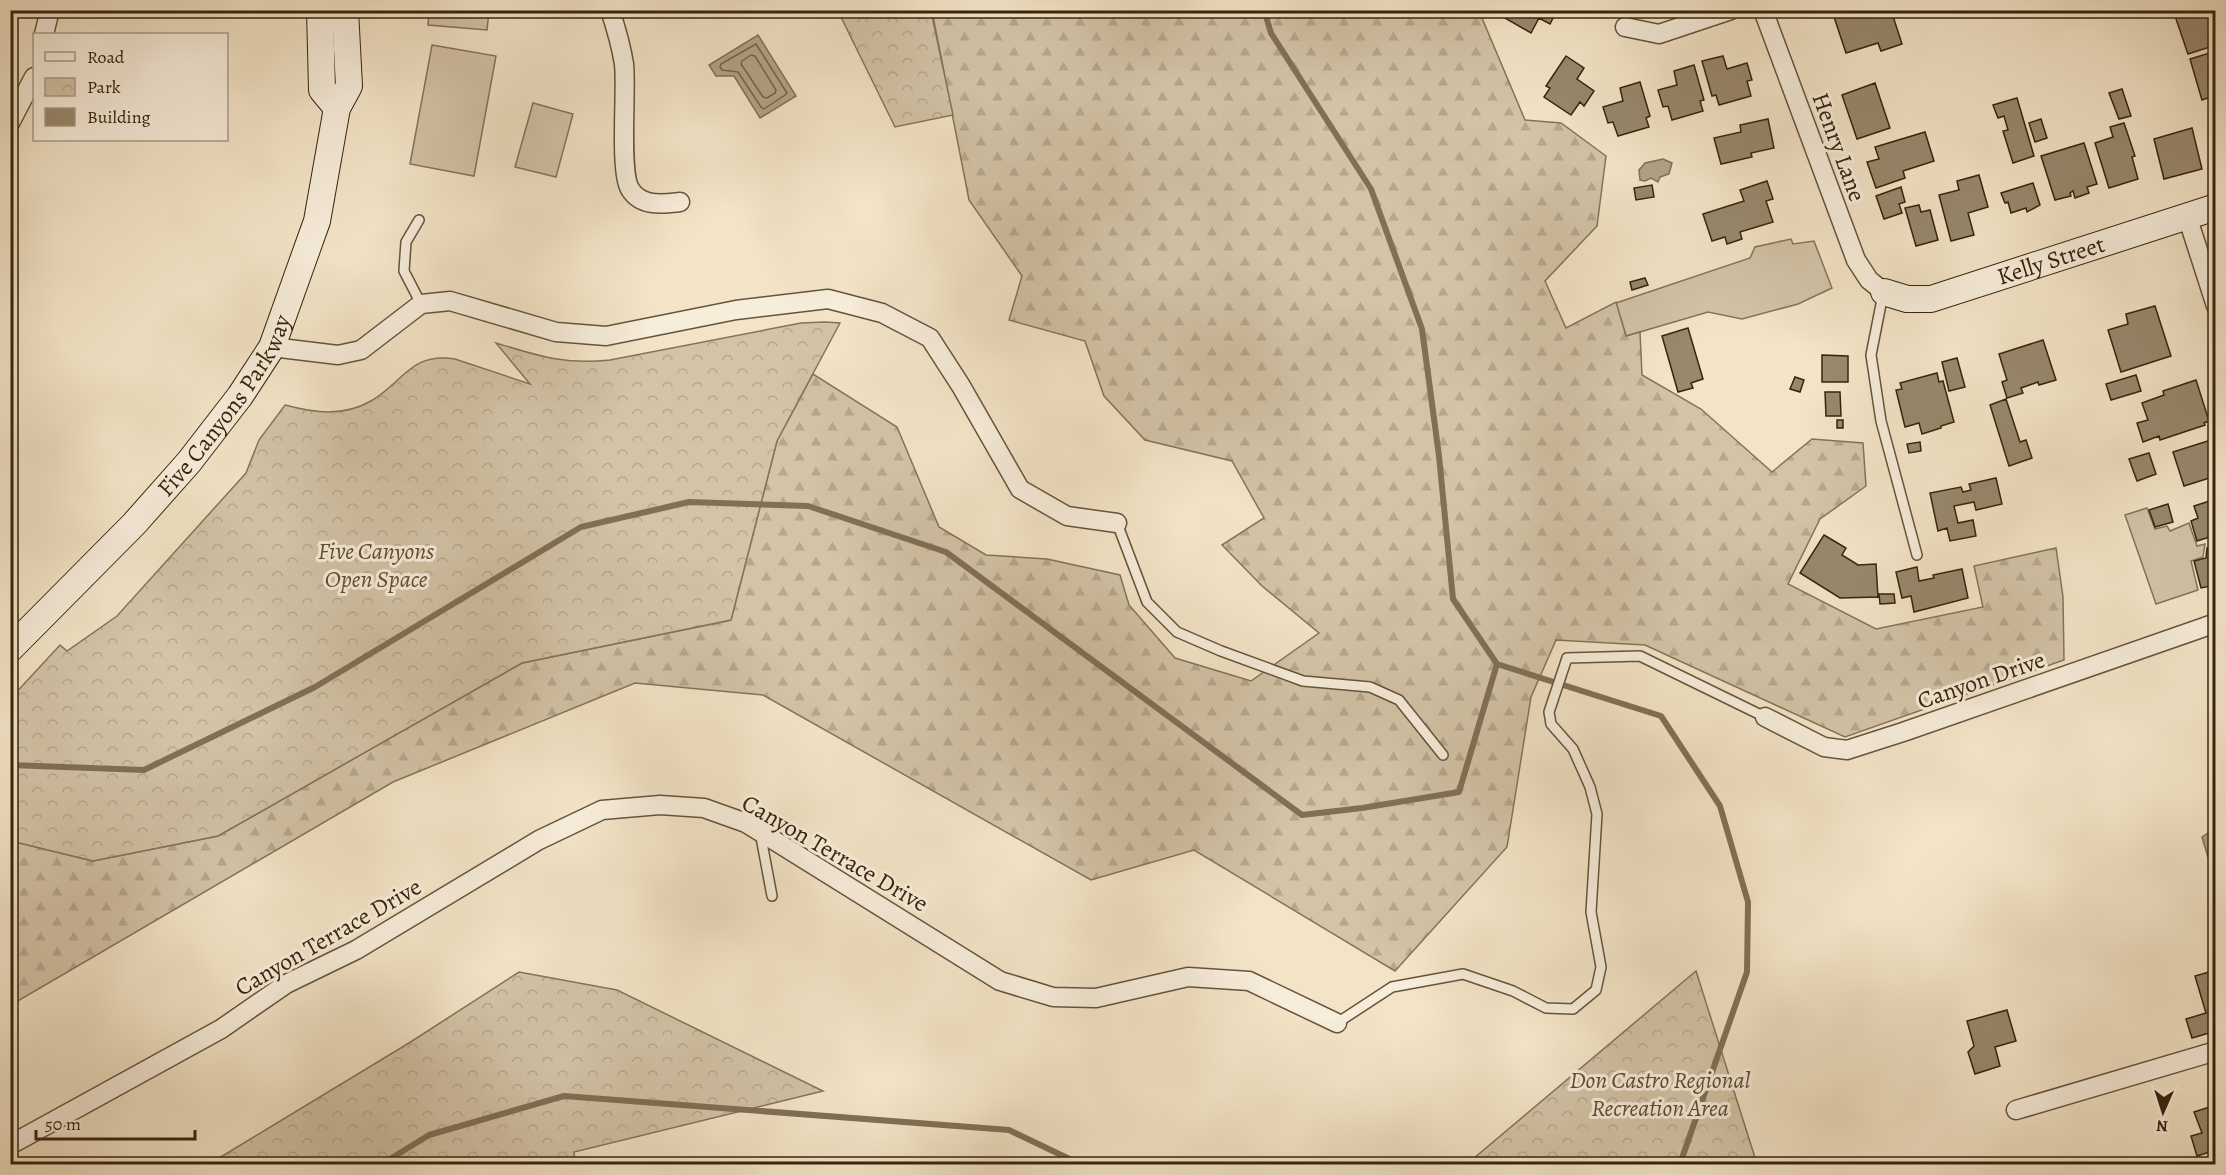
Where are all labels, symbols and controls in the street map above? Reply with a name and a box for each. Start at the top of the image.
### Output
legend [33,33,228,141]
text: Road [87,45,125,69]
text: Park [87,75,121,99]
street label: Henry Lane [1805,88,1873,206]
text: Building [87,105,151,129]
street label: Kelly Street [1993,228,2109,293]
street label: Five Canyons Parkway [150,310,298,503]
park label: Five Canyons Open Space [318,535,434,595]
street label: Canyon Drive [1913,643,2049,717]
street label: Canyon Terrace Drive [736,787,934,919]
street label: Canyon Terrace Drive [229,871,427,1003]
park label: Don Castro Regional Recreation Area [1569,1064,1751,1124]
north arrow [2133,1082,2193,1142]
scale bar [36,1103,195,1141]
text: 50 m [45,1112,81,1136]
text: N [2156,1115,2169,1137]

